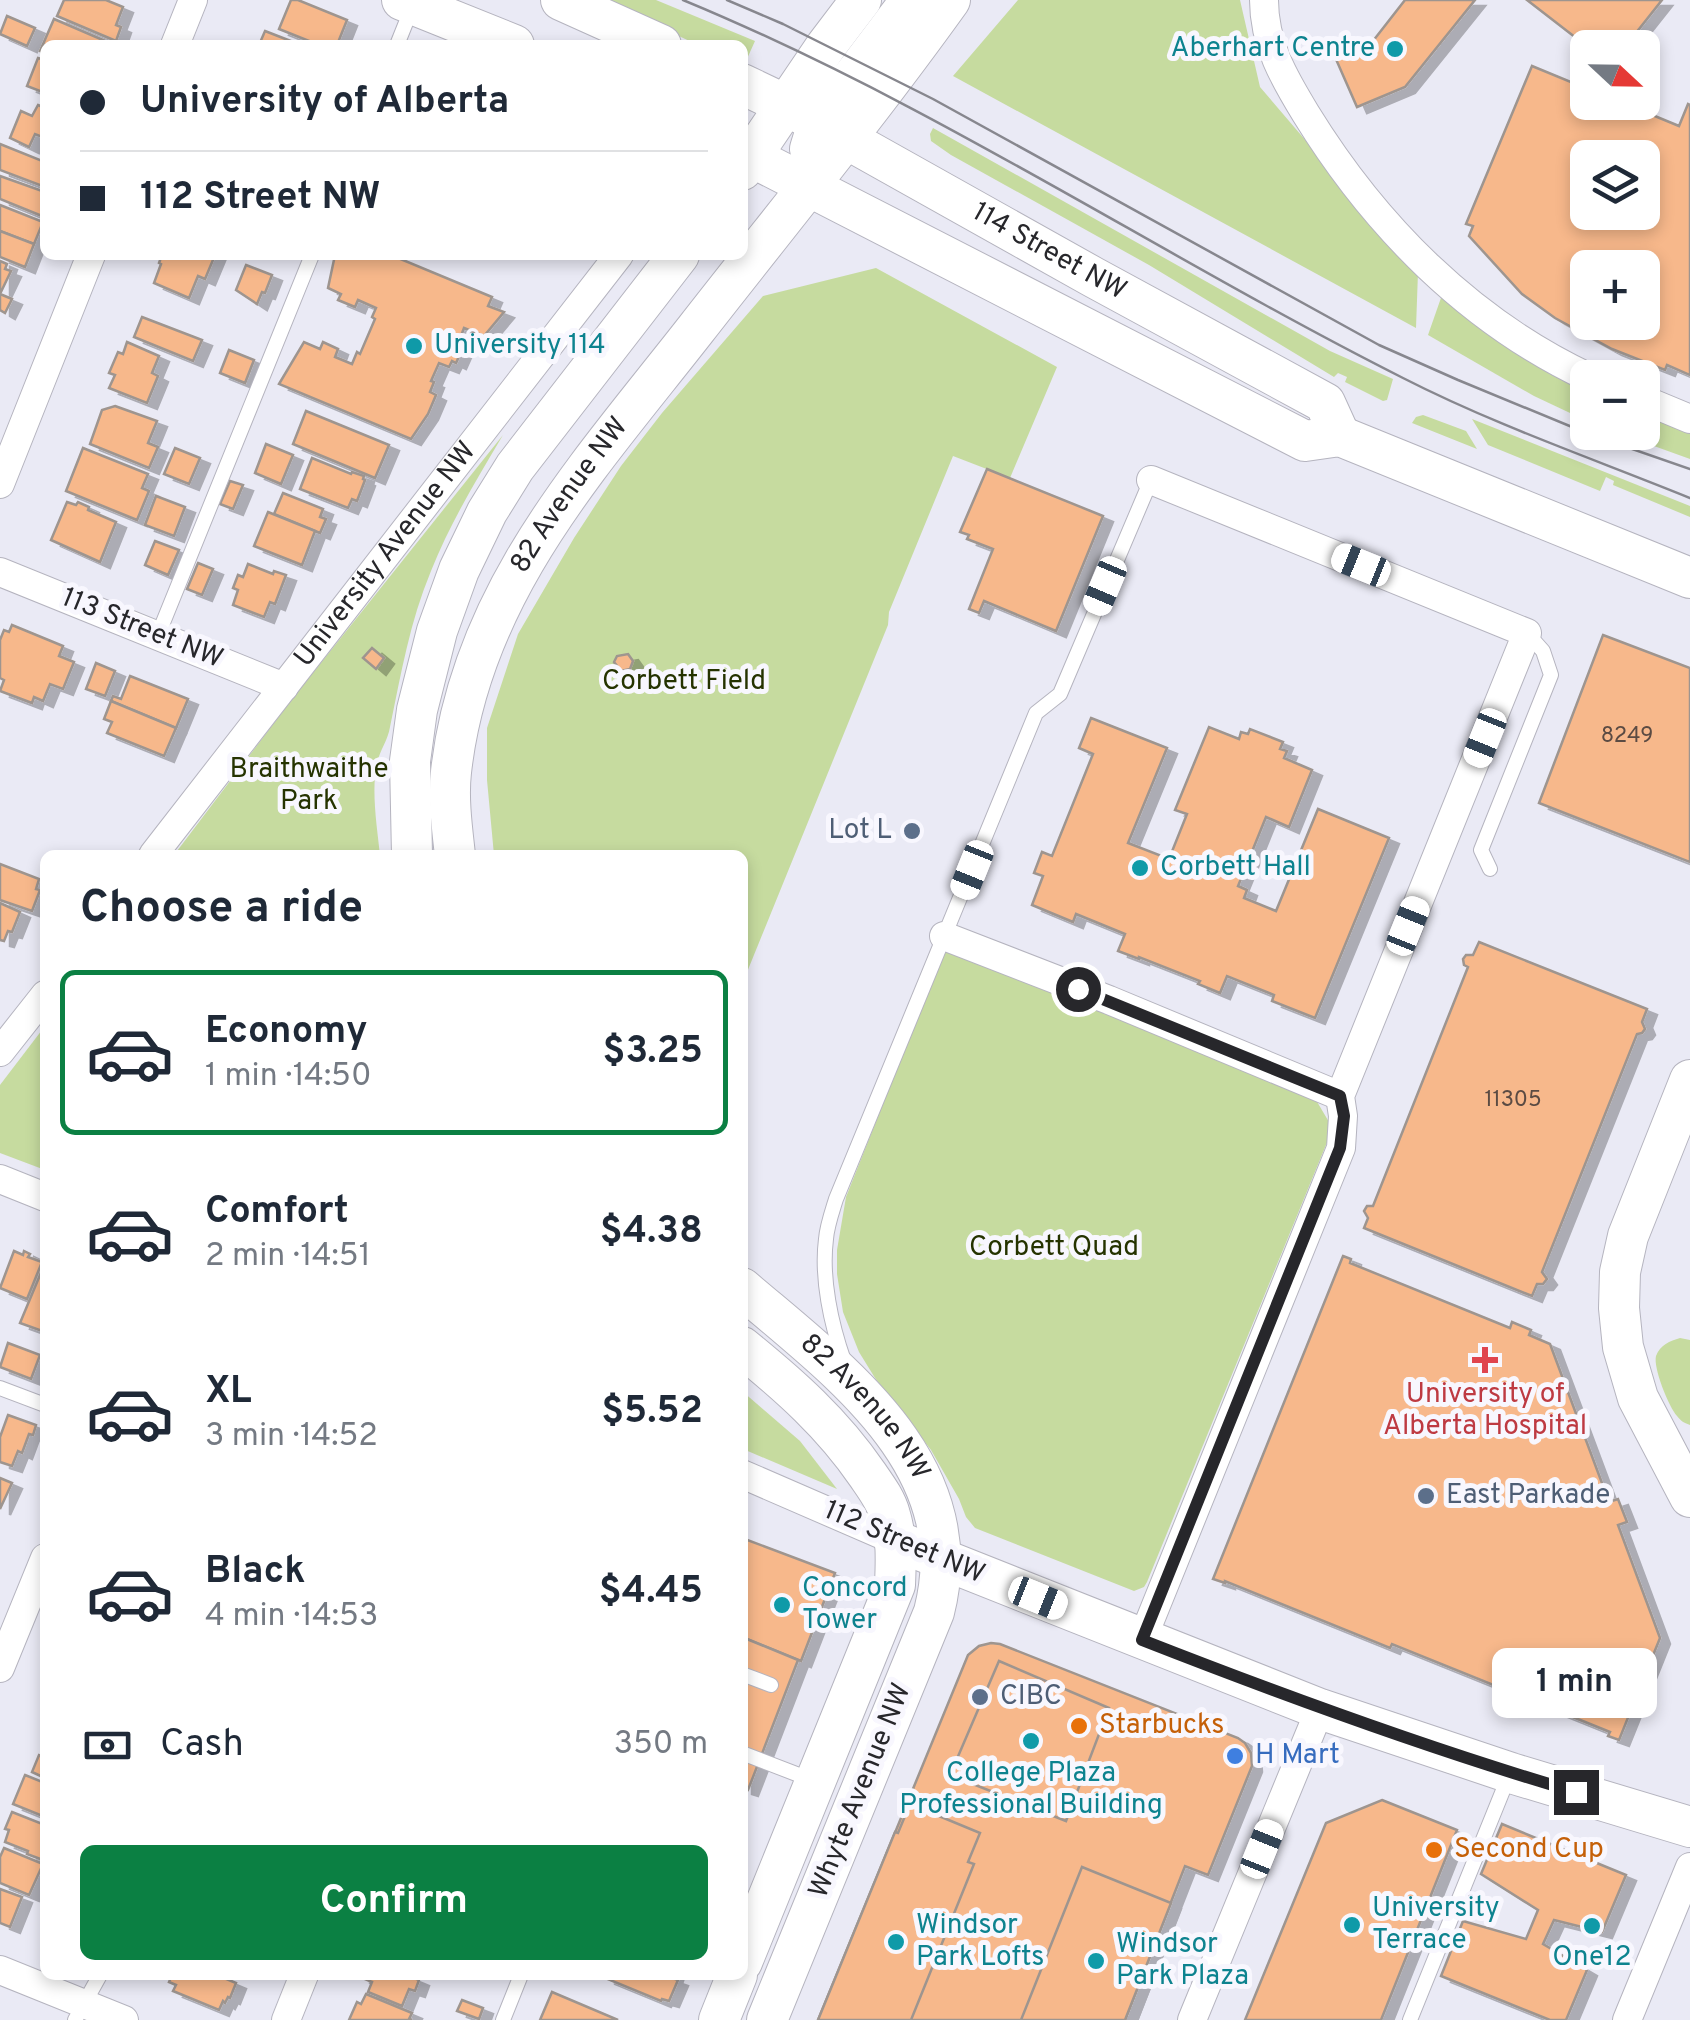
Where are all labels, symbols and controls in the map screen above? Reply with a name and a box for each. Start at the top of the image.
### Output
north arrow [1570,30,1660,120]
map controls [1570,30,1660,450]
place label: Aberhart Centre [1171,31,1375,67]
marker: Aberhart Centre [1384,38,1406,60]
text: University of Alberta [140,78,509,127]
button: layers [1570,140,1660,230]
text: 112 Street NW [140,174,380,223]
street label: 114 Street NW [965,195,1132,309]
button: + [1570,250,1660,340]
place label: University 114 [434,328,606,364]
marker: University 114 [403,335,425,357]
button: − [1570,360,1660,450]
street label: 82 Avenue NW [503,410,637,580]
street label: University Avenue NW [287,435,485,675]
car [1328,540,1394,590]
car [1079,553,1131,619]
street label: 113 Street NW [56,580,228,678]
park label: Corbett Field [602,664,766,700]
car [1460,705,1510,771]
house number: 8249 [1601,723,1653,750]
park label: Braithwaithe Park [230,752,388,820]
place label: Lot L [828,813,892,849]
marker: Lot L [901,820,923,842]
car [947,837,997,903]
place label: Corbett Hall [1160,850,1311,886]
marker: Corbett Hall [1129,857,1151,879]
text: Choose a ride [80,881,363,938]
car [1383,893,1433,959]
route start [1056,967,1101,1012]
icon: car [85,1008,175,1098]
text: Economy [205,1008,367,1057]
text: $3.25 [602,1028,703,1077]
text: 1 min · 14:50 [205,1057,371,1097]
house number: 11305 [1484,1087,1542,1114]
icon: car [85,1188,175,1278]
text: Comfort [205,1188,349,1237]
text: $4.38 [600,1208,703,1257]
park label: Corbett Quad [969,1230,1139,1266]
text: 2 min · 14:51 [205,1237,371,1277]
street label: 82 Avenue NW [792,1327,937,1486]
marker: University of Alberta Hospital [1472,1347,1498,1373]
icon: car [85,1368,175,1458]
text: XL [205,1368,252,1417]
place label: University of Alberta Hospital [1383,1377,1587,1445]
text: $5.52 [601,1388,703,1437]
text: 3 min · 14:52 [205,1417,378,1457]
place label: East Parkade [1446,1478,1610,1514]
marker: East Parkade [1415,1485,1437,1507]
street label: 112 Street NW [818,1493,990,1593]
icon: car [85,1548,175,1638]
text: Black [205,1548,305,1597]
text: $4.45 [599,1568,703,1617]
place label: Concord Tower [802,1571,908,1639]
car [1005,1573,1071,1623]
marker: Concord Tower [771,1594,793,1616]
text: 4 min · 14:53 [205,1597,378,1637]
callout: 1 min [1494,1647,1658,1717]
text: 1 min [1536,1663,1613,1703]
street label: Whyte Avenue NW [802,1678,920,1904]
place label: CIBC [1000,1679,1062,1715]
marker: CIBC [969,1686,991,1708]
place label: Starbucks [1099,1708,1224,1744]
marker: Starbucks [1068,1715,1090,1737]
icon: cash [80,1718,135,1773]
text: Cash [160,1721,244,1770]
text: 350 m [614,1725,708,1765]
marker: College Plaza Professional Building [1020,1730,1042,1752]
place label: H Mart [1255,1738,1340,1774]
marker: H Mart [1224,1745,1246,1767]
place label: College Plaza Professional Building [899,1756,1163,1824]
route end [1554,1770,1599,1815]
car [1237,1816,1287,1882]
place label: Second Cup [1454,1832,1604,1868]
marker: Second Cup [1423,1839,1445,1861]
button: Confirm [80,1845,708,1960]
place label: University Terrace [1372,1891,1499,1959]
place label: Windsor Park Lofts [916,1908,1044,1976]
marker: University Terrace [1341,1914,1363,1936]
marker: One12 [1581,1915,1603,1937]
place label: Windsor Park Plaza [1116,1927,1249,1995]
marker: Windsor Park Lofts [885,1931,907,1953]
place label: One12 [1552,1940,1632,1976]
marker: Windsor Park Plaza [1085,1950,1107,1972]

